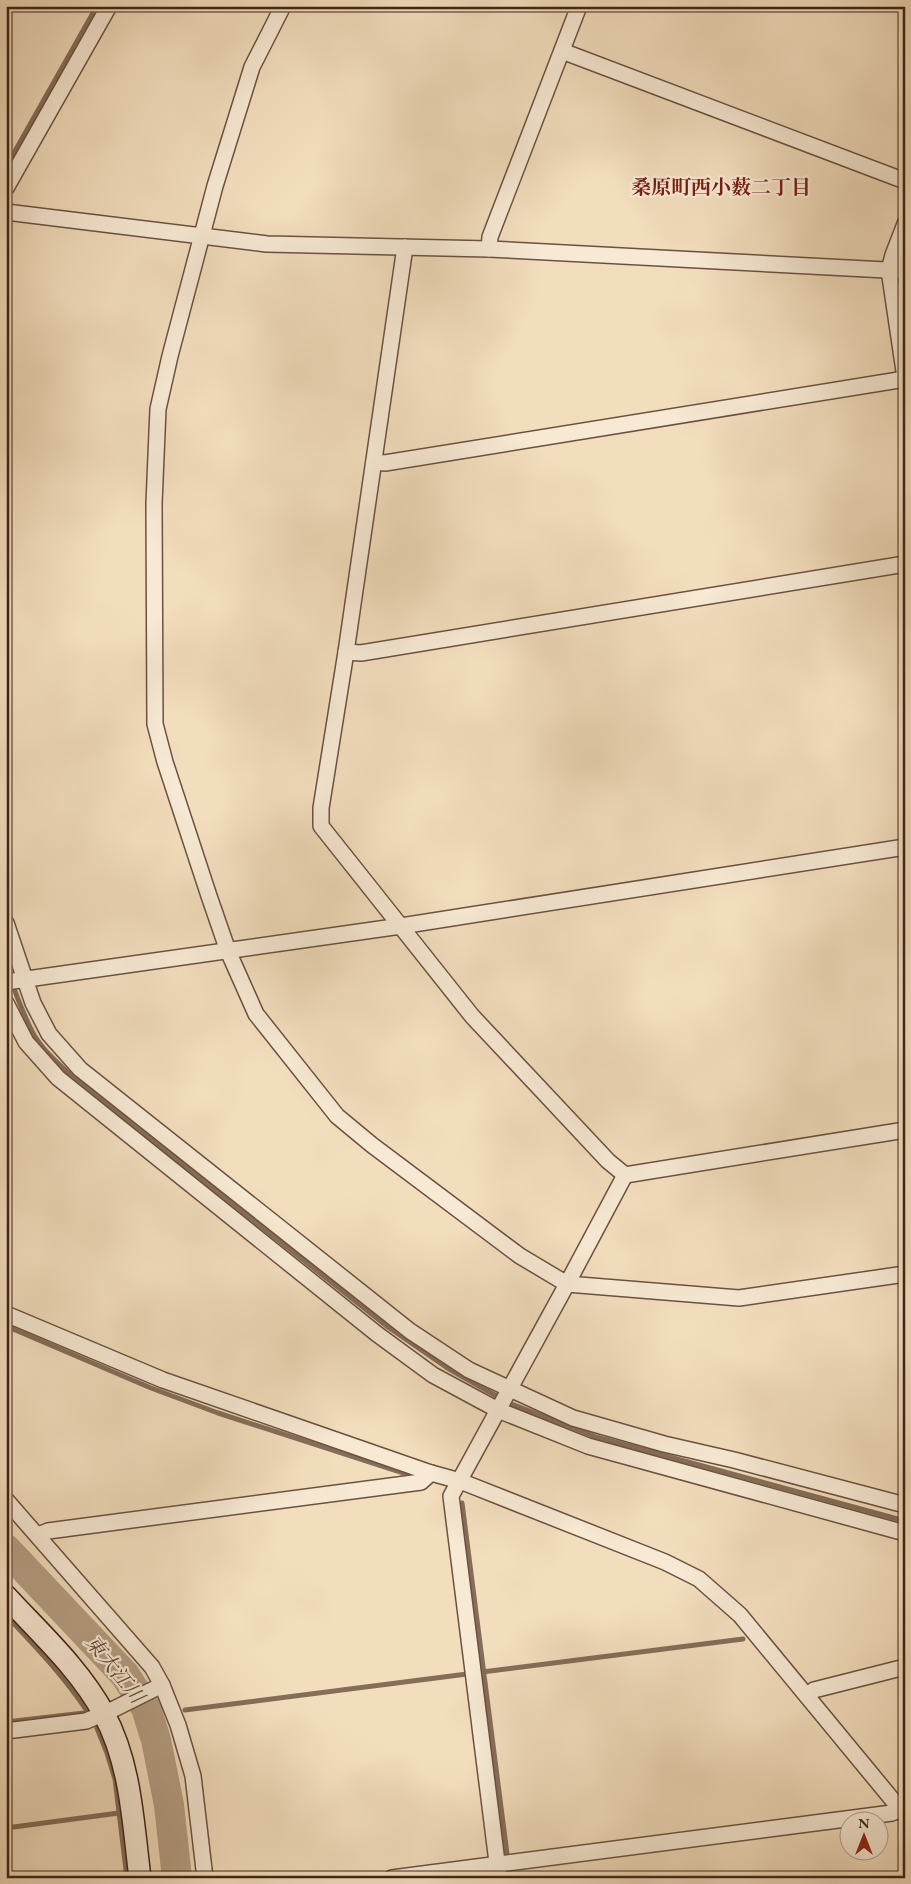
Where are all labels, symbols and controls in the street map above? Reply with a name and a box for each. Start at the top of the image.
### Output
district label: 桑原町西小薮二丁目 [631,174,811,200]
water label: 東大江川 [80,1630,152,1710]
north arrow [838,1812,888,1862]
text: N [858,1814,870,1832]

